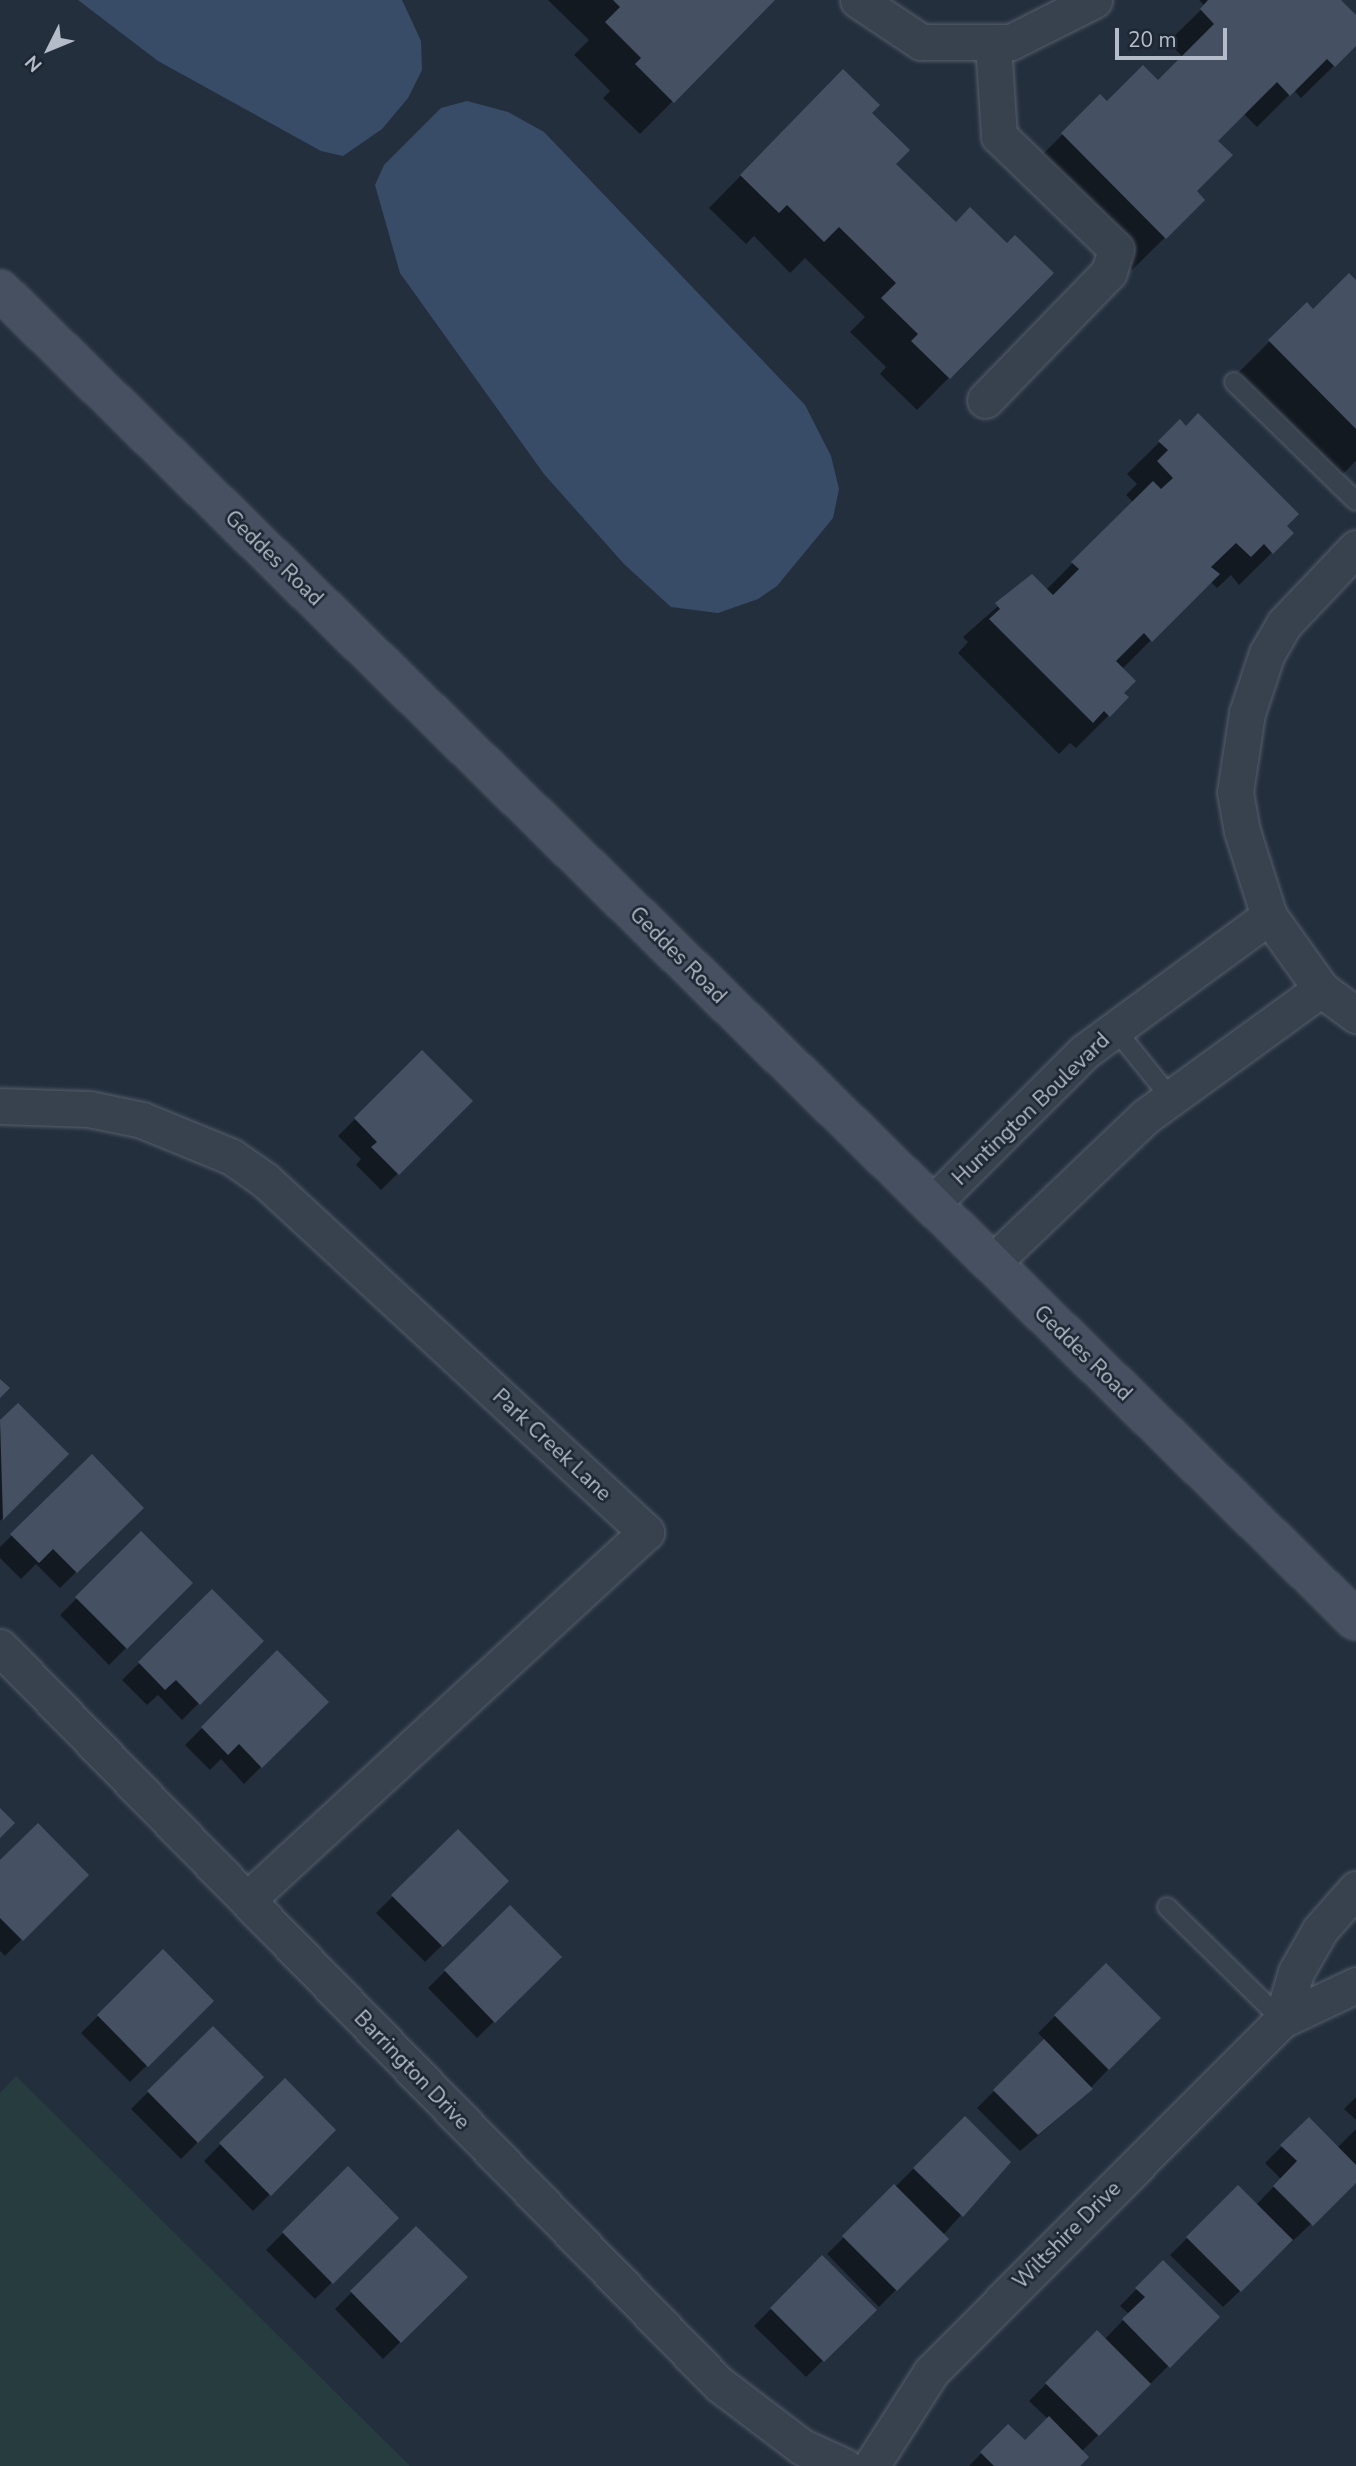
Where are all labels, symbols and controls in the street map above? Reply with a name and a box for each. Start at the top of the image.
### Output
north arrow [14,14,84,84]
scale bar [1118,14,1230,58]
text: 20 m [1128,26,1177,54]
text: N [19,49,48,77]
street label: Geddes Road [220,505,328,611]
street label: Geddes Road [624,901,732,1009]
street label: Huntington Boulevard [947,1027,1115,1191]
street label: Geddes Road [1029,1300,1137,1406]
street label: Park Creek Lane [488,1384,616,1506]
street label: Barrington Drive [349,2005,475,2135]
street label: Wiltshire Drive [1008,2176,1126,2294]

